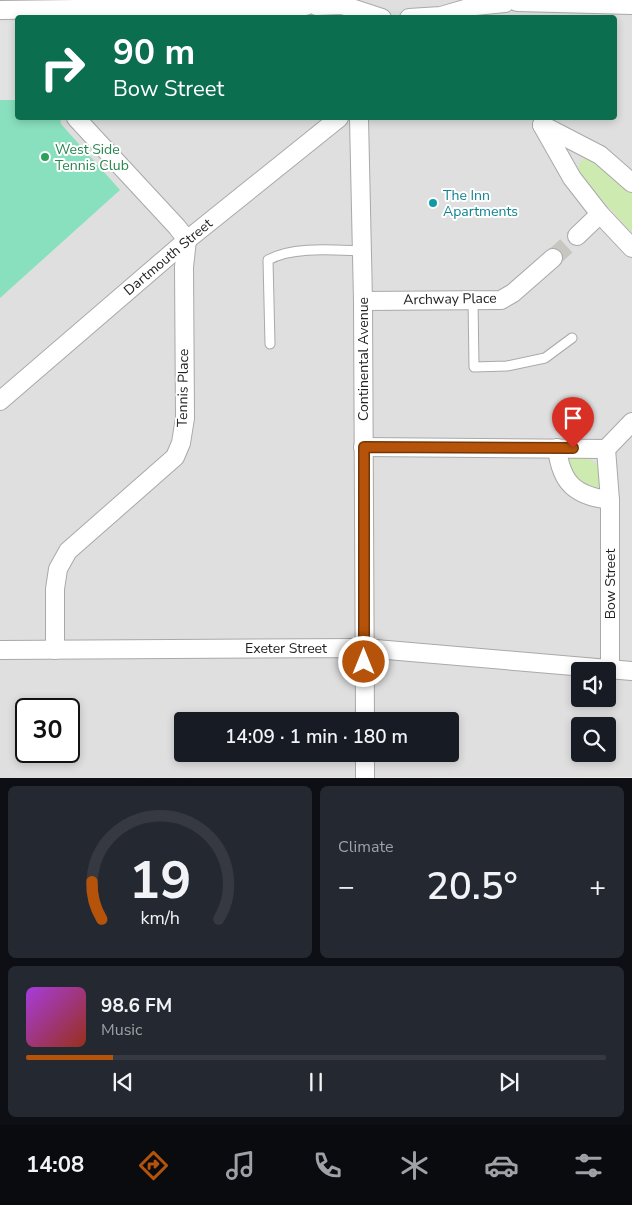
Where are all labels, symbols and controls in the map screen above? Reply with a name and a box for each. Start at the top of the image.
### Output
text: 90 m [113,29,195,76]
icon: right [30,35,95,100]
text: Bow Street [113,74,224,104]
place label: West Side Tennis Club [55,140,129,175]
marker: West Side Tennis Club [39,151,51,163]
place label: The Inn Apartments [443,186,518,221]
marker: The Inn Apartments [427,197,439,209]
street label: Dartmouth Street [120,214,216,300]
street label: Archway Place [403,289,497,309]
street label: Continental Avenue [354,297,373,421]
street label: Tennis Place [173,349,193,427]
pin [552,397,594,448]
icon: arrive [559,404,587,432]
street label: Bow Street [601,549,620,619]
position arrow [337,635,389,687]
street label: Exeter Street [245,639,327,658]
map controls [571,662,616,762]
button: sound [571,662,616,707]
speed limit sign: 30 [15,698,80,763]
button: search [571,717,616,762]
text: 14:09 · 1 min · 180 m [225,724,408,750]
text: Climate [338,836,393,858]
text: 19 [129,845,191,916]
text: 20.5° [426,861,518,912]
text: − [338,868,355,906]
text: + [589,868,606,906]
text: km/h [140,906,180,930]
text: 98.6 FM [101,993,172,1019]
text: Music [101,1019,142,1041]
icon: previous [109,1068,137,1096]
icon: pause [302,1068,330,1096]
icon: next [495,1068,523,1096]
icon: directions [136,1148,171,1183]
icon: music [223,1148,258,1183]
icon: phone [310,1148,345,1183]
icon: climate [397,1148,432,1183]
icon: car [484,1148,519,1183]
icon: filters [571,1148,606,1183]
text: 14:08 [26,1150,84,1180]

